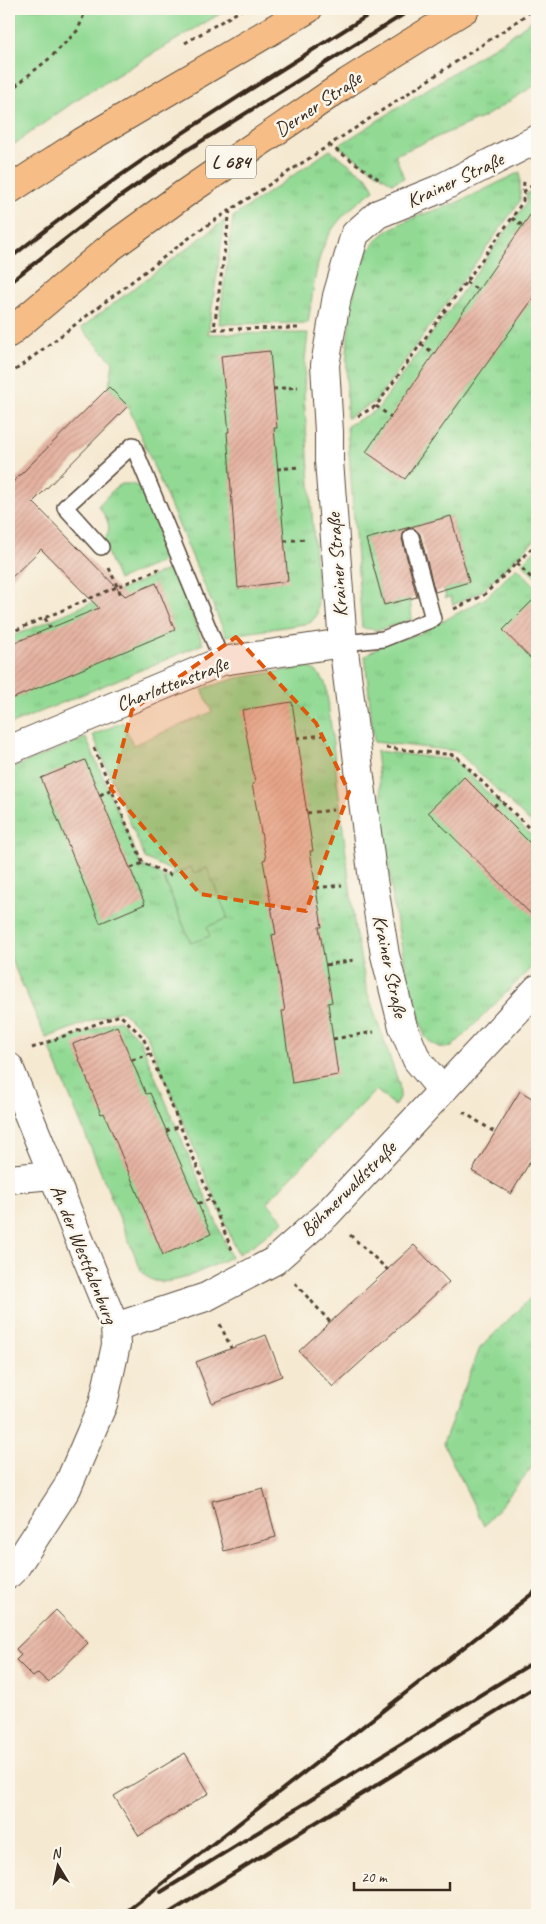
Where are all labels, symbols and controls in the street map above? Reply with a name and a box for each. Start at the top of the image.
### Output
street label: Derner Straße [270,65,368,142]
road number: L 684 [206,146,256,178]
street label: Krainer Straße [402,146,509,213]
street label: Krainer Straße [321,511,353,618]
street label: Charlottenstraße [113,651,233,717]
street label: Krainer Straße [367,912,413,1021]
street label: Böhmerwaldstraße [295,1135,402,1242]
street label: An der Westfalenburg [45,1181,124,1329]
north arrow [32,1842,82,1892]
text: N [50,1844,64,1863]
scale bar [354,1859,450,1891]
text: 20 m [361,1868,388,1887]

